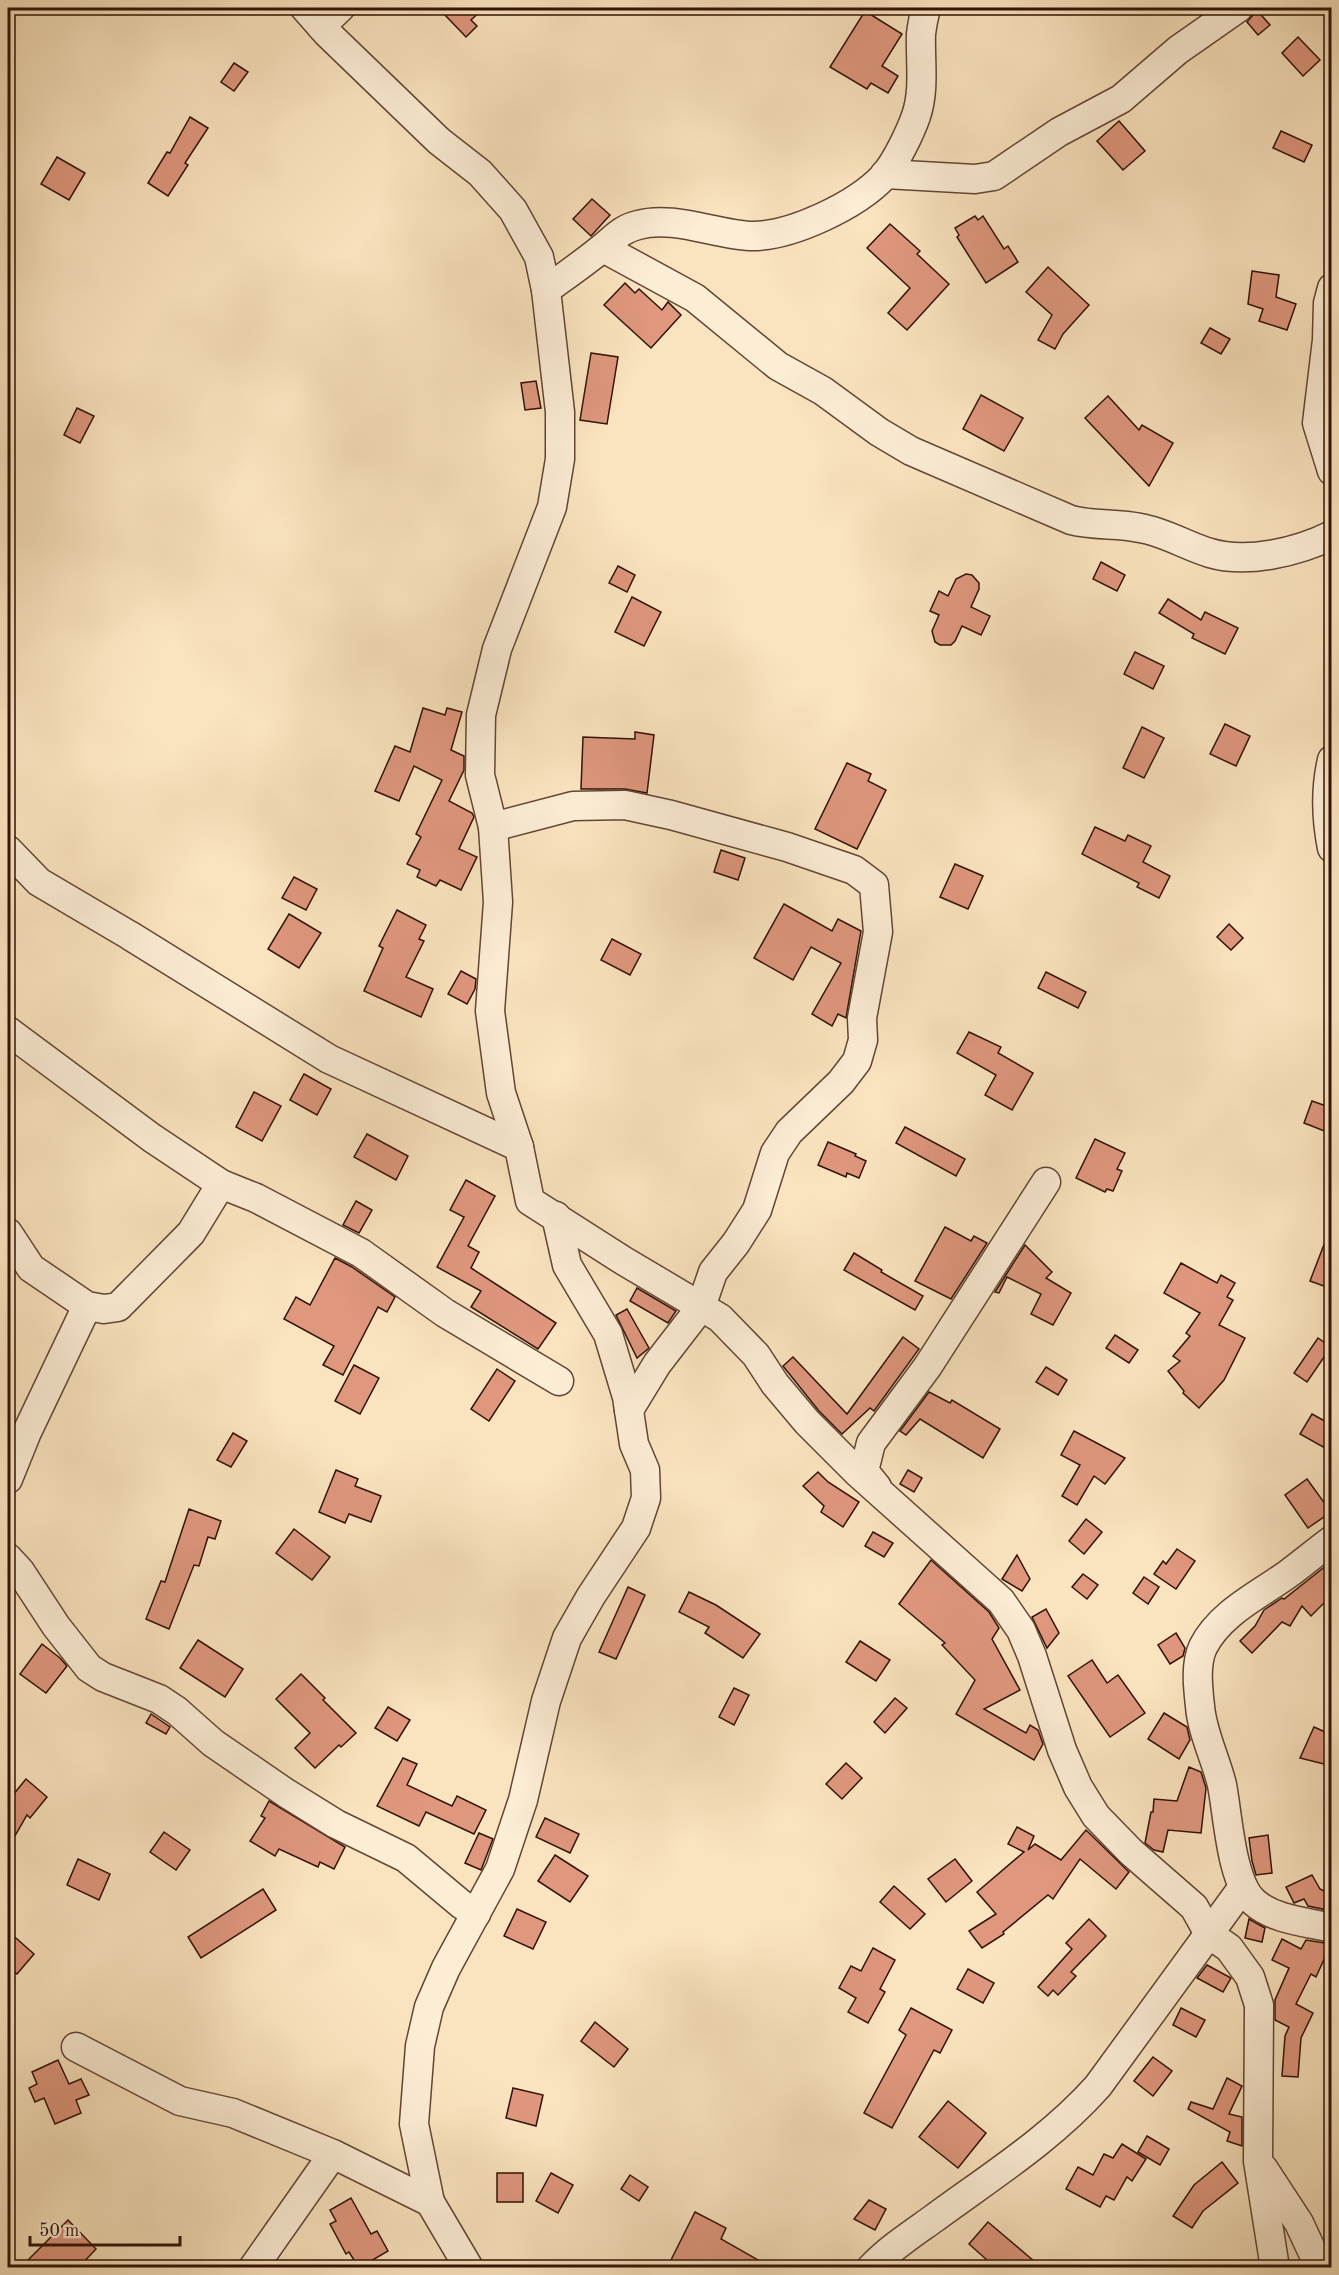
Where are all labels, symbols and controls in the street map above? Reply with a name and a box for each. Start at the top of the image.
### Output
scale bar [30,2209,180,2247]
text: 50 m [39,2222,79,2240]

